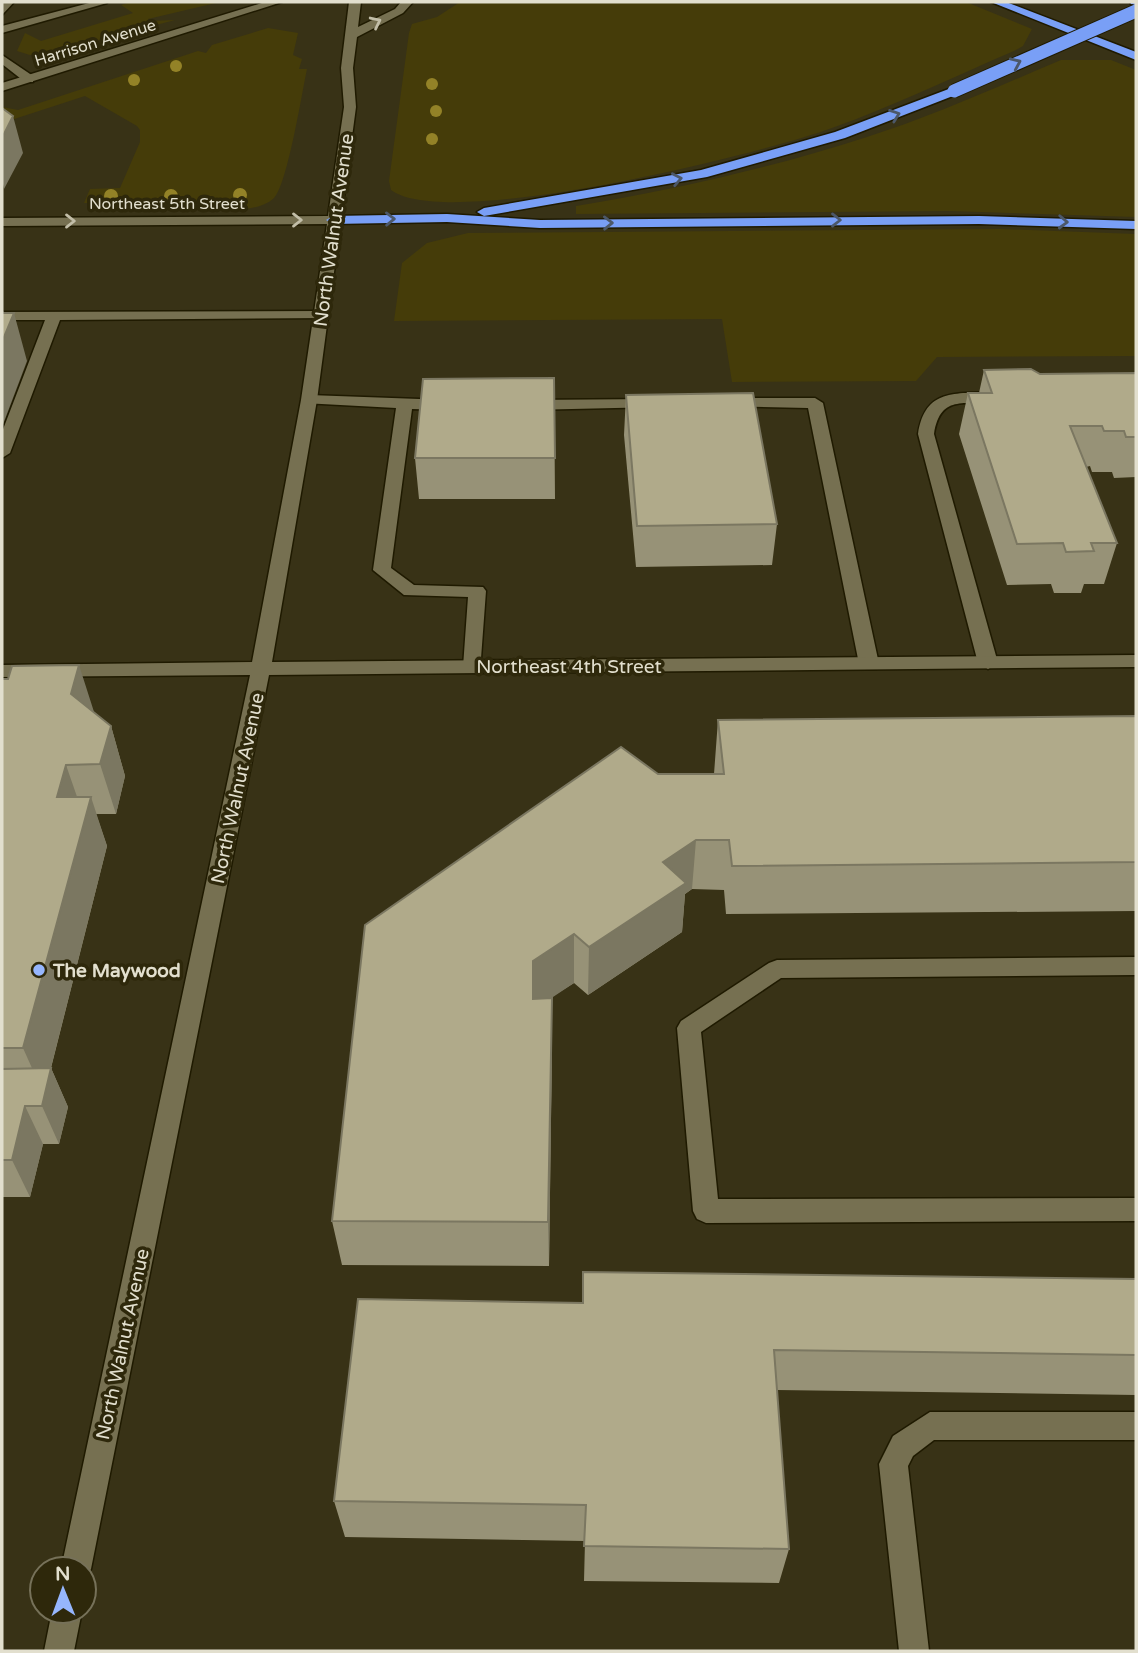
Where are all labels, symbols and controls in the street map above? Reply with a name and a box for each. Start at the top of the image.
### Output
street label: Harrison Avenue [32,15,158,71]
one-way arrow [369,17,381,31]
one-way arrow [1009,57,1021,71]
one-way arrow [888,109,900,123]
street label: North Walnut Avenue [310,132,358,328]
one-way arrow [671,173,683,188]
street label: Northeast 5th Street [89,194,245,214]
one-way arrow [385,211,396,227]
one-way arrow [293,212,303,228]
one-way arrow [831,212,841,228]
one-way arrow [65,213,76,229]
one-way arrow [1058,214,1069,229]
one-way arrow [603,215,614,231]
street label: Northeast 4th Street [476,656,662,678]
street label: North Walnut Avenue [207,691,269,886]
place label: The Maywood [52,960,181,983]
marker: The Maywood [31,962,47,978]
street label: North Walnut Avenue [92,1247,154,1442]
north arrow [28,1555,98,1625]
text: N [55,1563,71,1585]

